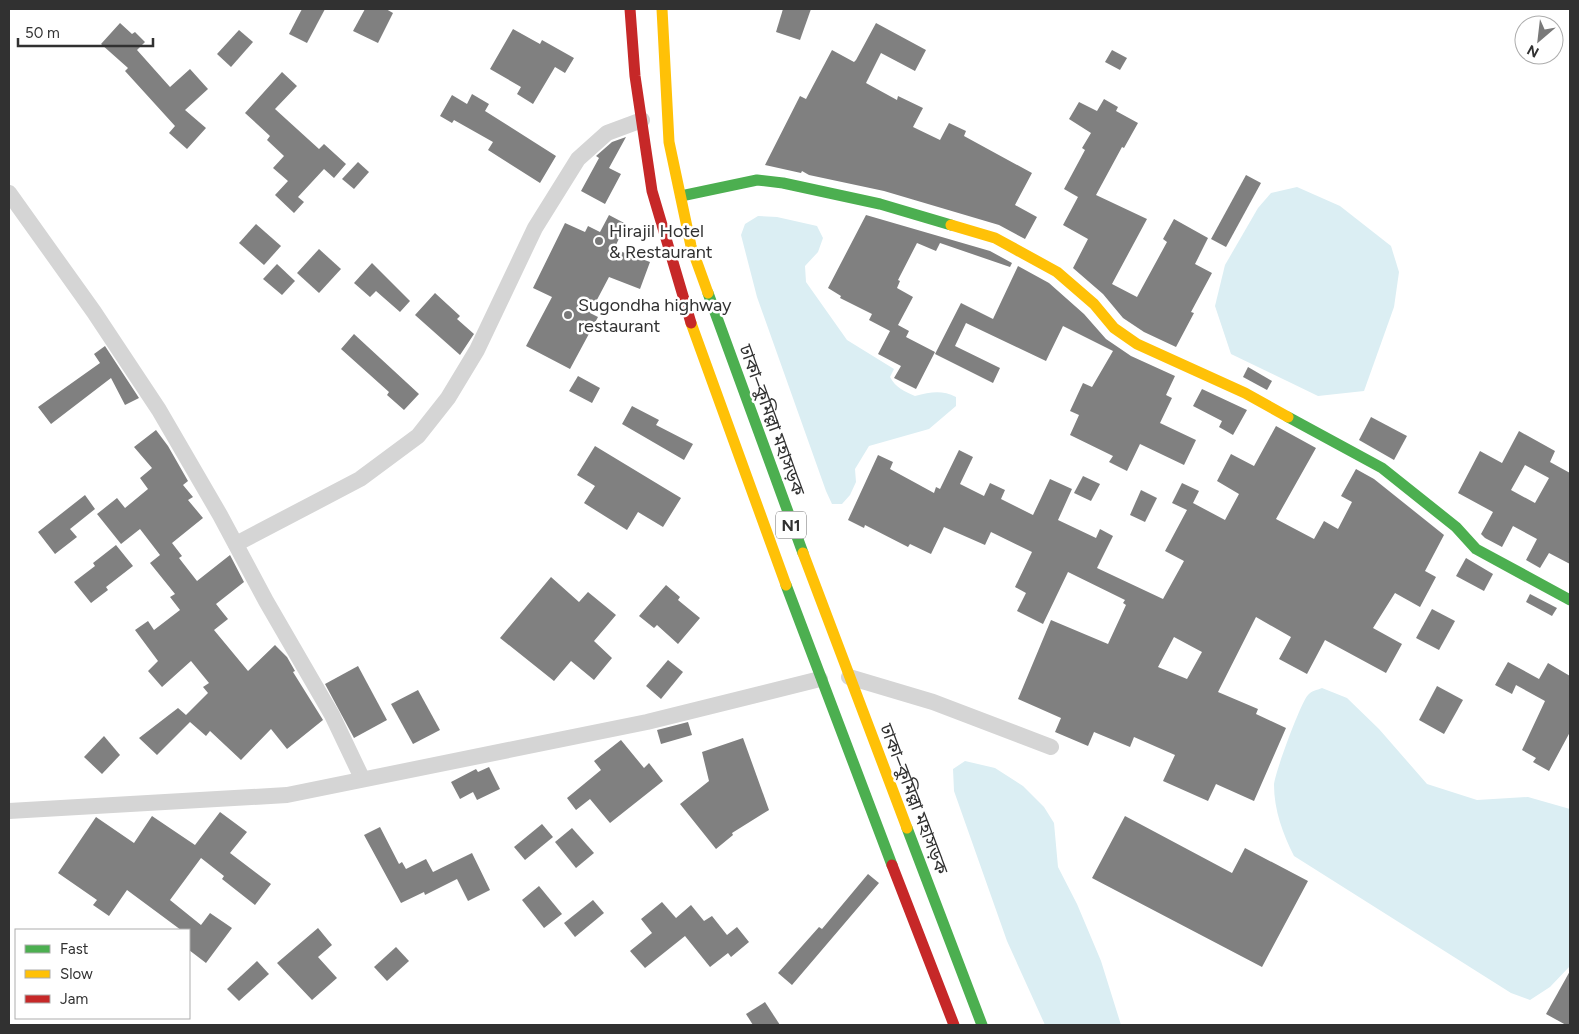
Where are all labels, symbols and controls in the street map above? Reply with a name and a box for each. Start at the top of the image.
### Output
scale bar [18,15,152,47]
north arrow [1514,15,1564,65]
text: 50 m [25,24,60,42]
text: N [1524,41,1542,61]
place label: Hirajil Hotel & Restaurant [609,220,713,263]
marker: Hirajil Hotel & Restaurant [593,235,605,247]
place label: Sugondha highway restaurant [578,294,732,337]
marker: Sugondha highway restaurant [562,309,574,321]
street label: ঢাকা–কুমিল্লা মহাসড়ক [734,340,810,499]
road number: N1 [776,512,806,538]
street label: ঢাকা–কুমিল্লা মহাসড়ক [875,720,953,878]
legend [15,929,190,1019]
text: Fast [60,940,89,958]
text: Slow [60,965,93,983]
text: Jam [60,990,88,1008]

